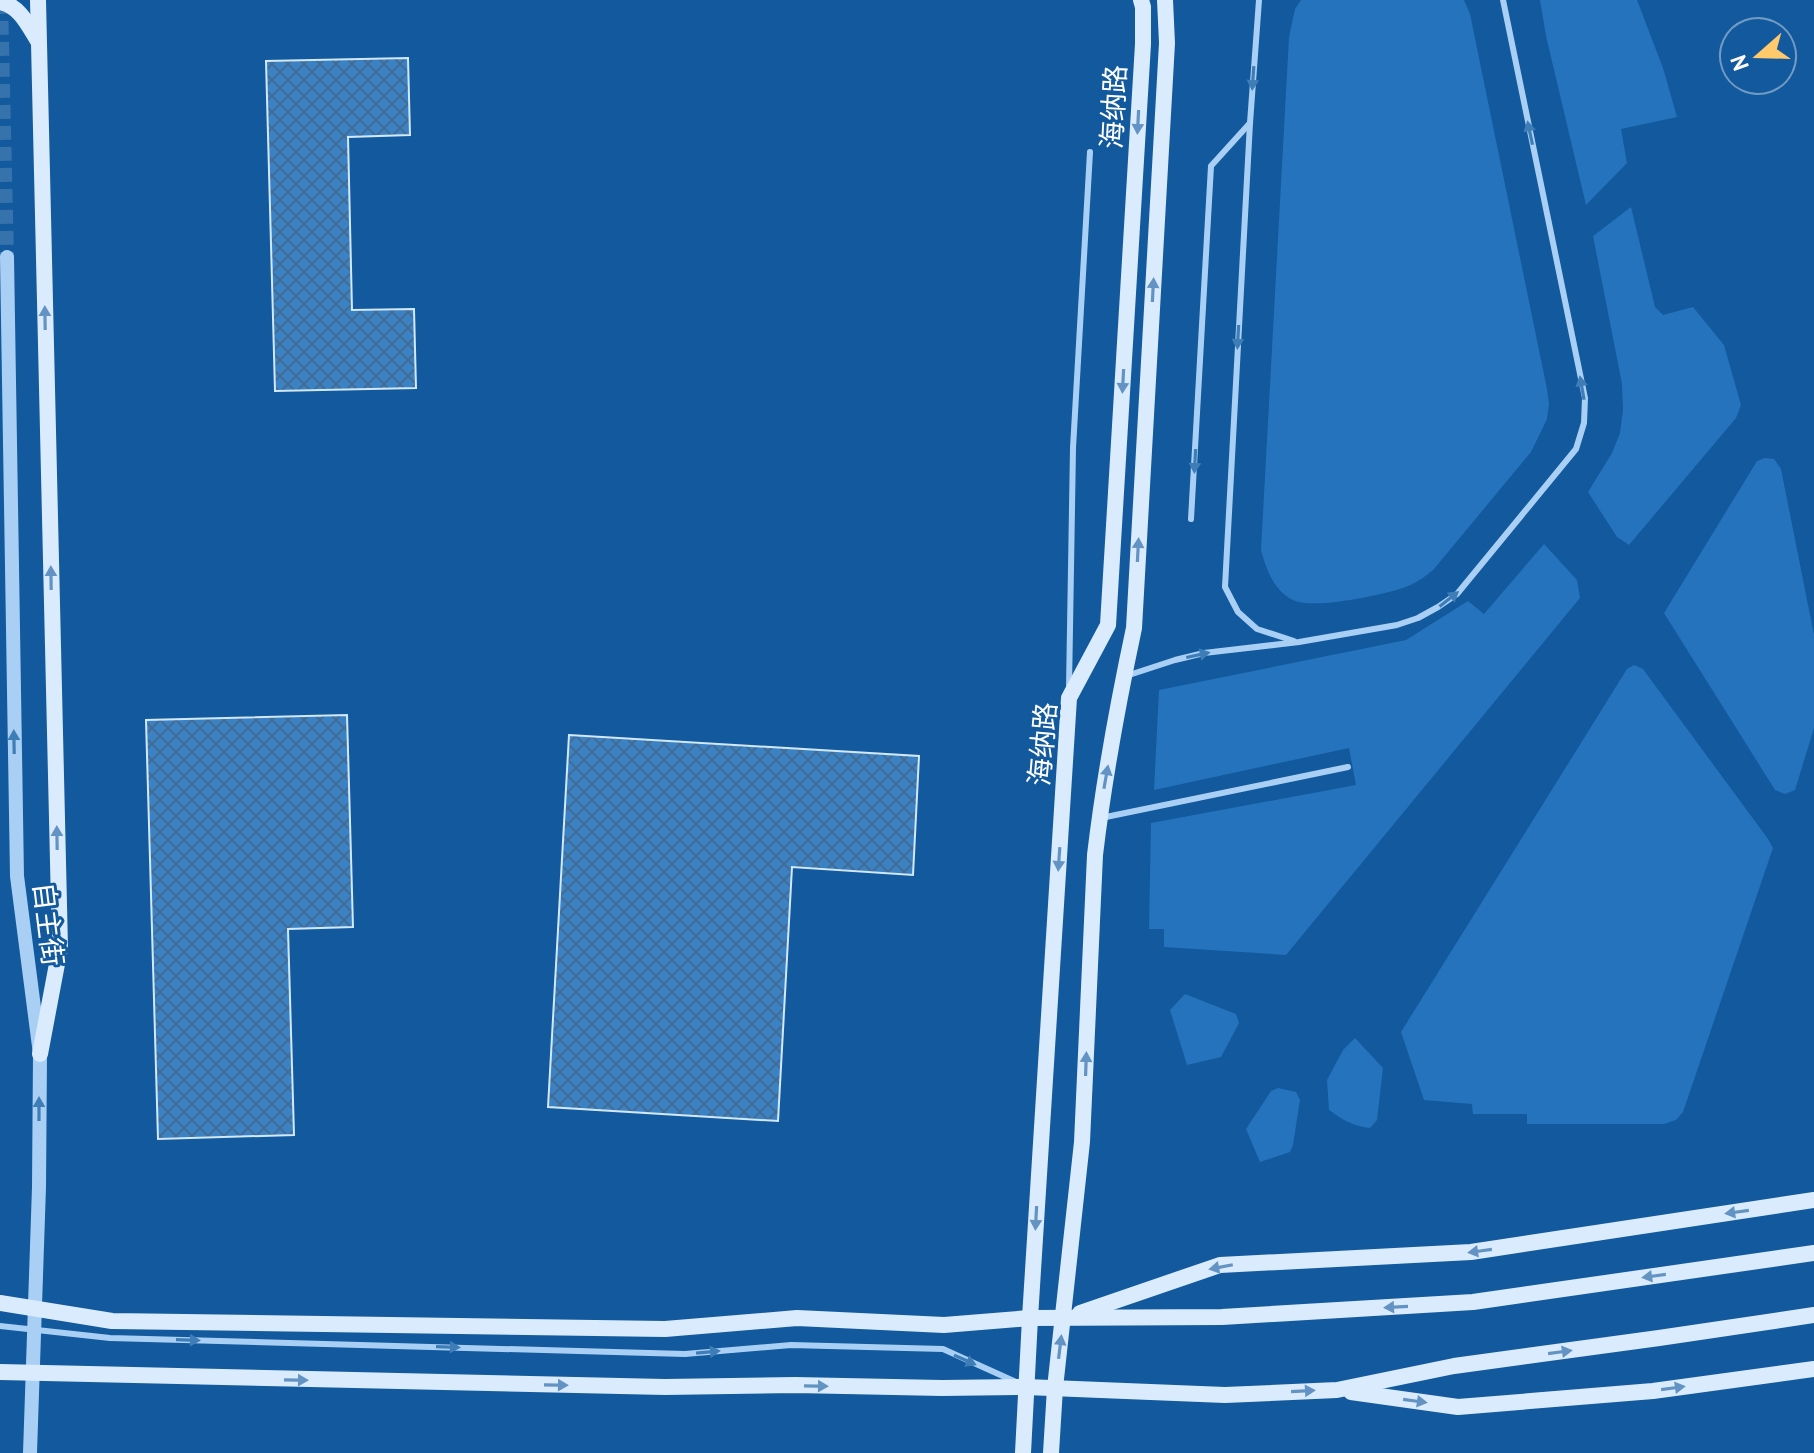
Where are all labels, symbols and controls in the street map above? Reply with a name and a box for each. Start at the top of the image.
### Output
north arrow [1718,16,1798,96]
text: N [1724,51,1755,74]
street label: 海纳路 [1092,64,1134,150]
one-way arrow [1246,66,1259,91]
one-way arrow [1131,110,1144,135]
one-way arrow [1523,121,1536,146]
one-way arrow [1147,277,1160,302]
one-way arrow [39,305,51,330]
one-way arrow [1231,325,1244,350]
one-way arrow [1116,369,1129,394]
one-way arrow [1576,375,1588,400]
one-way arrow [1188,449,1201,474]
one-way arrow [1132,537,1145,562]
one-way arrow [45,565,57,590]
one-way arrow [1439,591,1459,608]
one-way arrow [1185,648,1210,661]
street label: 海纳路 [1020,701,1064,787]
one-way arrow [8,729,21,754]
one-way arrow [1100,764,1113,789]
one-way arrow [51,825,63,850]
one-way arrow [1052,847,1065,872]
street label: 自主街 [26,880,72,968]
one-way arrow [1079,1051,1092,1076]
one-way arrow [33,1096,45,1121]
one-way arrow [1029,1206,1042,1231]
one-way arrow [1724,1206,1749,1218]
one-way arrow [1467,1244,1492,1257]
one-way arrow [1208,1262,1233,1274]
one-way arrow [1641,1270,1666,1283]
one-way arrow [1383,1301,1408,1314]
one-way arrow [176,1334,201,1347]
one-way arrow [1054,1334,1067,1359]
one-way arrow [436,1341,461,1354]
one-way arrow [696,1345,721,1358]
one-way arrow [1547,1345,1572,1358]
one-way arrow [953,1353,977,1366]
one-way arrow [284,1373,309,1386]
one-way arrow [544,1378,569,1391]
one-way arrow [804,1379,829,1392]
one-way arrow [1661,1381,1686,1394]
one-way arrow [1291,1385,1316,1398]
one-way arrow [1402,1395,1427,1408]

